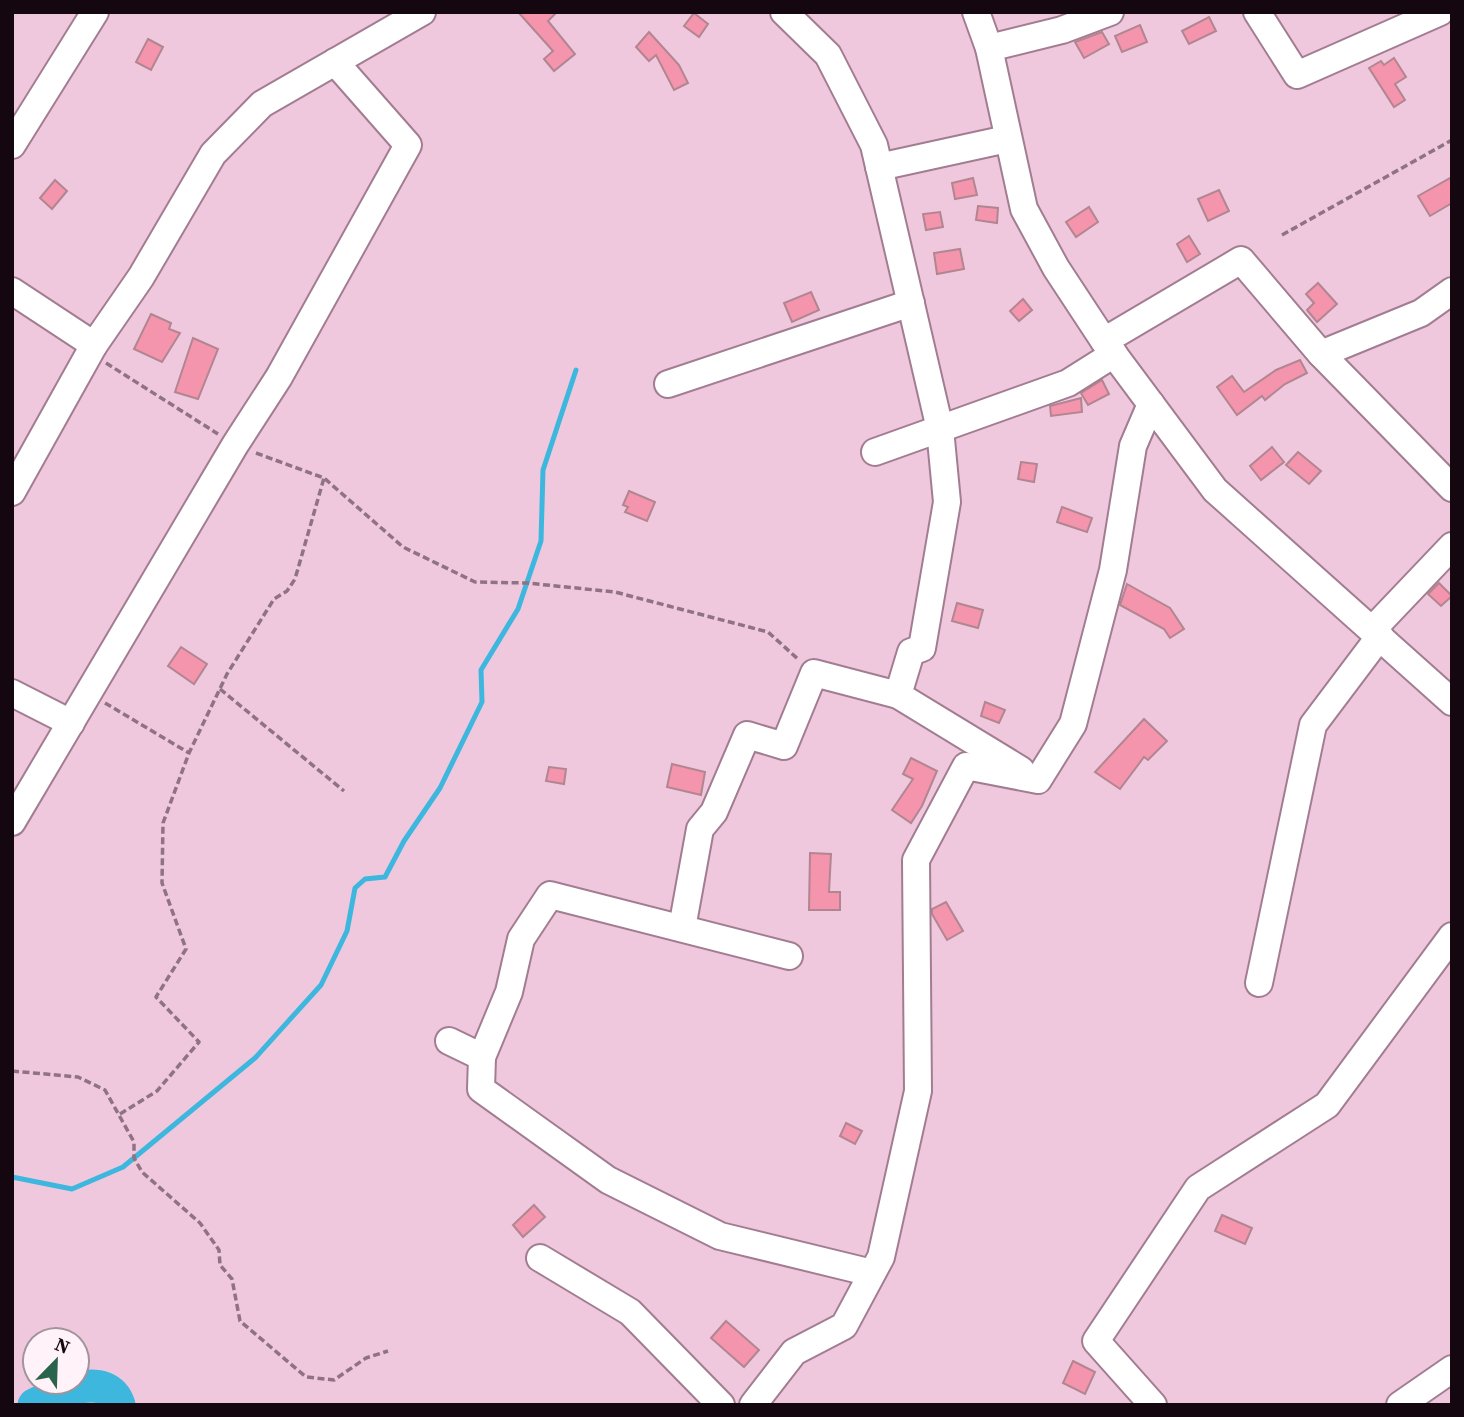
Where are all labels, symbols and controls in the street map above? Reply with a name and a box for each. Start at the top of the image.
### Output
north arrow [21,1326,91,1396]
text: N [51,1331,74,1360]

